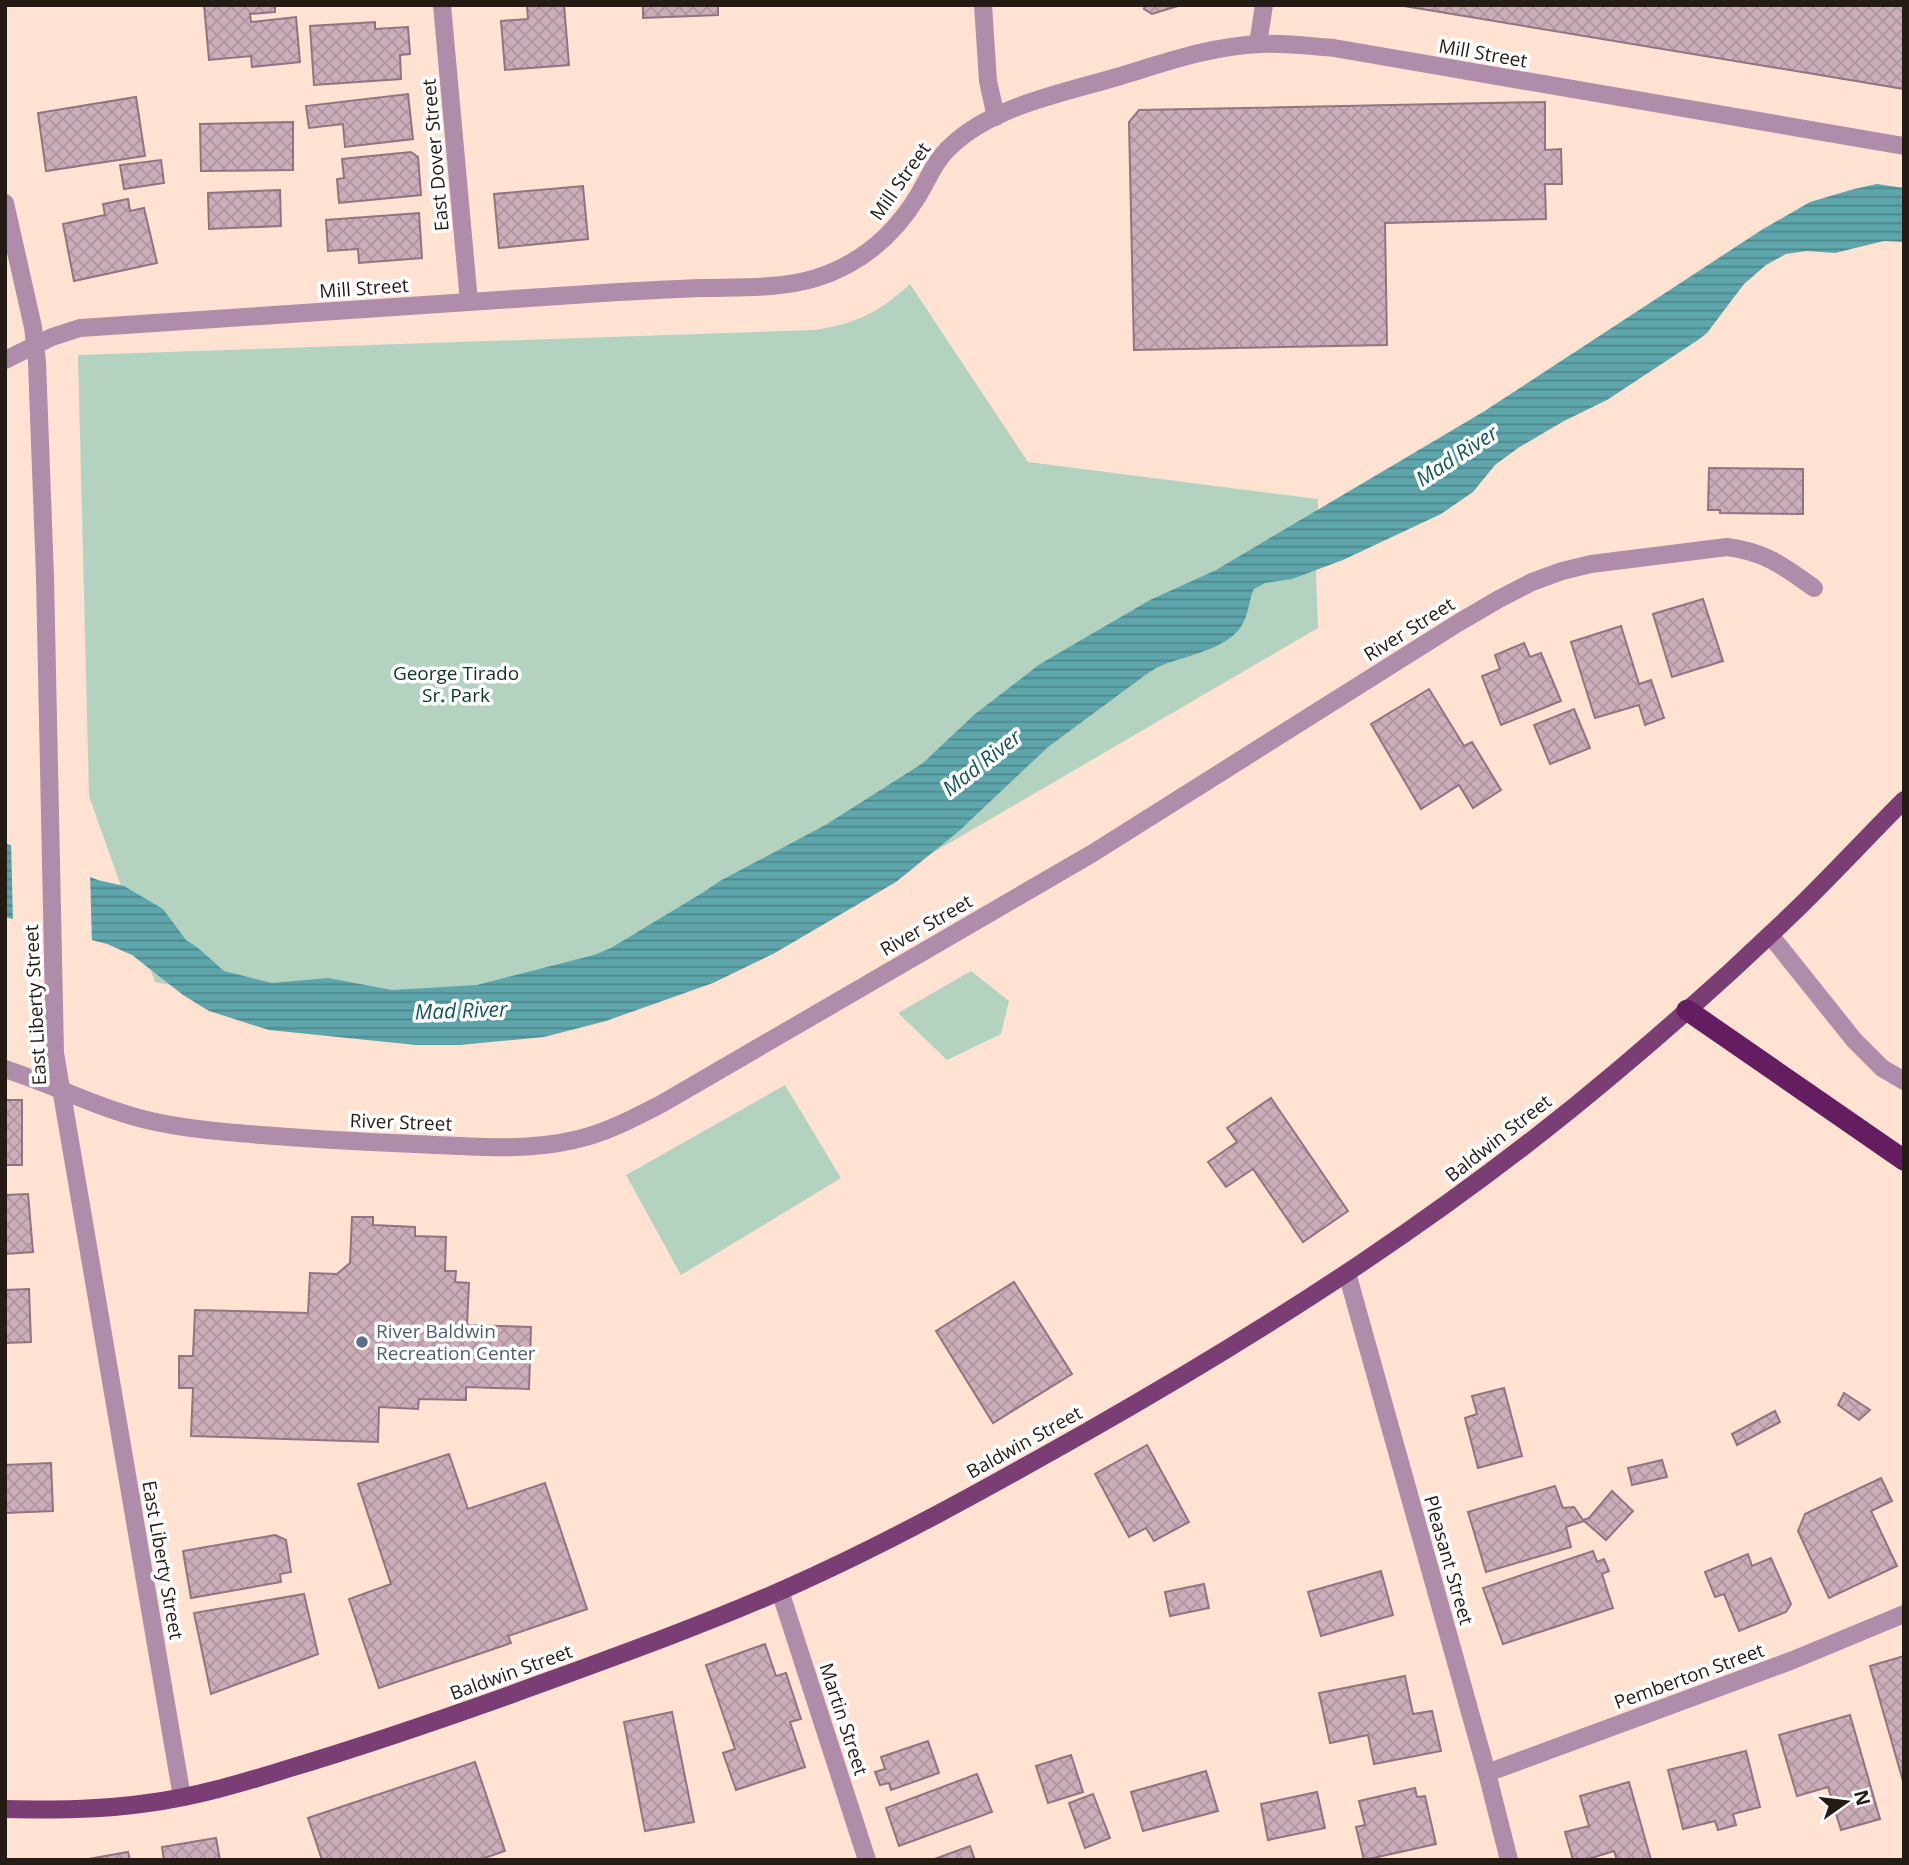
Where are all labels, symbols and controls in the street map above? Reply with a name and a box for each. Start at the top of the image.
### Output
street label: Mill Street [1437,32,1530,74]
street label: East Dover Street [415,77,455,232]
street label: Mill Street [864,137,936,225]
street label: Mill Street [318,272,410,304]
water label: Mad River [1410,418,1504,492]
street label: River Street [1359,591,1460,667]
park label: George Tirado Sr. Park [393,660,519,708]
water label: Mad River [936,722,1027,802]
street label: River Street [875,888,977,962]
street label: East Liberty Street [18,924,52,1086]
water label: Mad River [414,994,509,1026]
street label: Baldwin Street [1439,1088,1557,1188]
street label: River Street [349,1107,453,1137]
place label: River Baldwin Recreation Center [376,1318,536,1366]
marker: River Baldwin Recreation Center [354,1334,370,1350]
street label: Baldwin Street [962,1399,1087,1485]
street label: East Liberty Street [136,1478,190,1642]
street label: Pleasant Street [1418,1492,1480,1628]
street label: Pemberton Street [1611,1637,1768,1715]
street label: Baldwin Street [446,1638,576,1706]
street label: Martin Street [814,1660,874,1779]
north arrow [1811,1767,1881,1837]
text: N [1848,1787,1877,1809]

